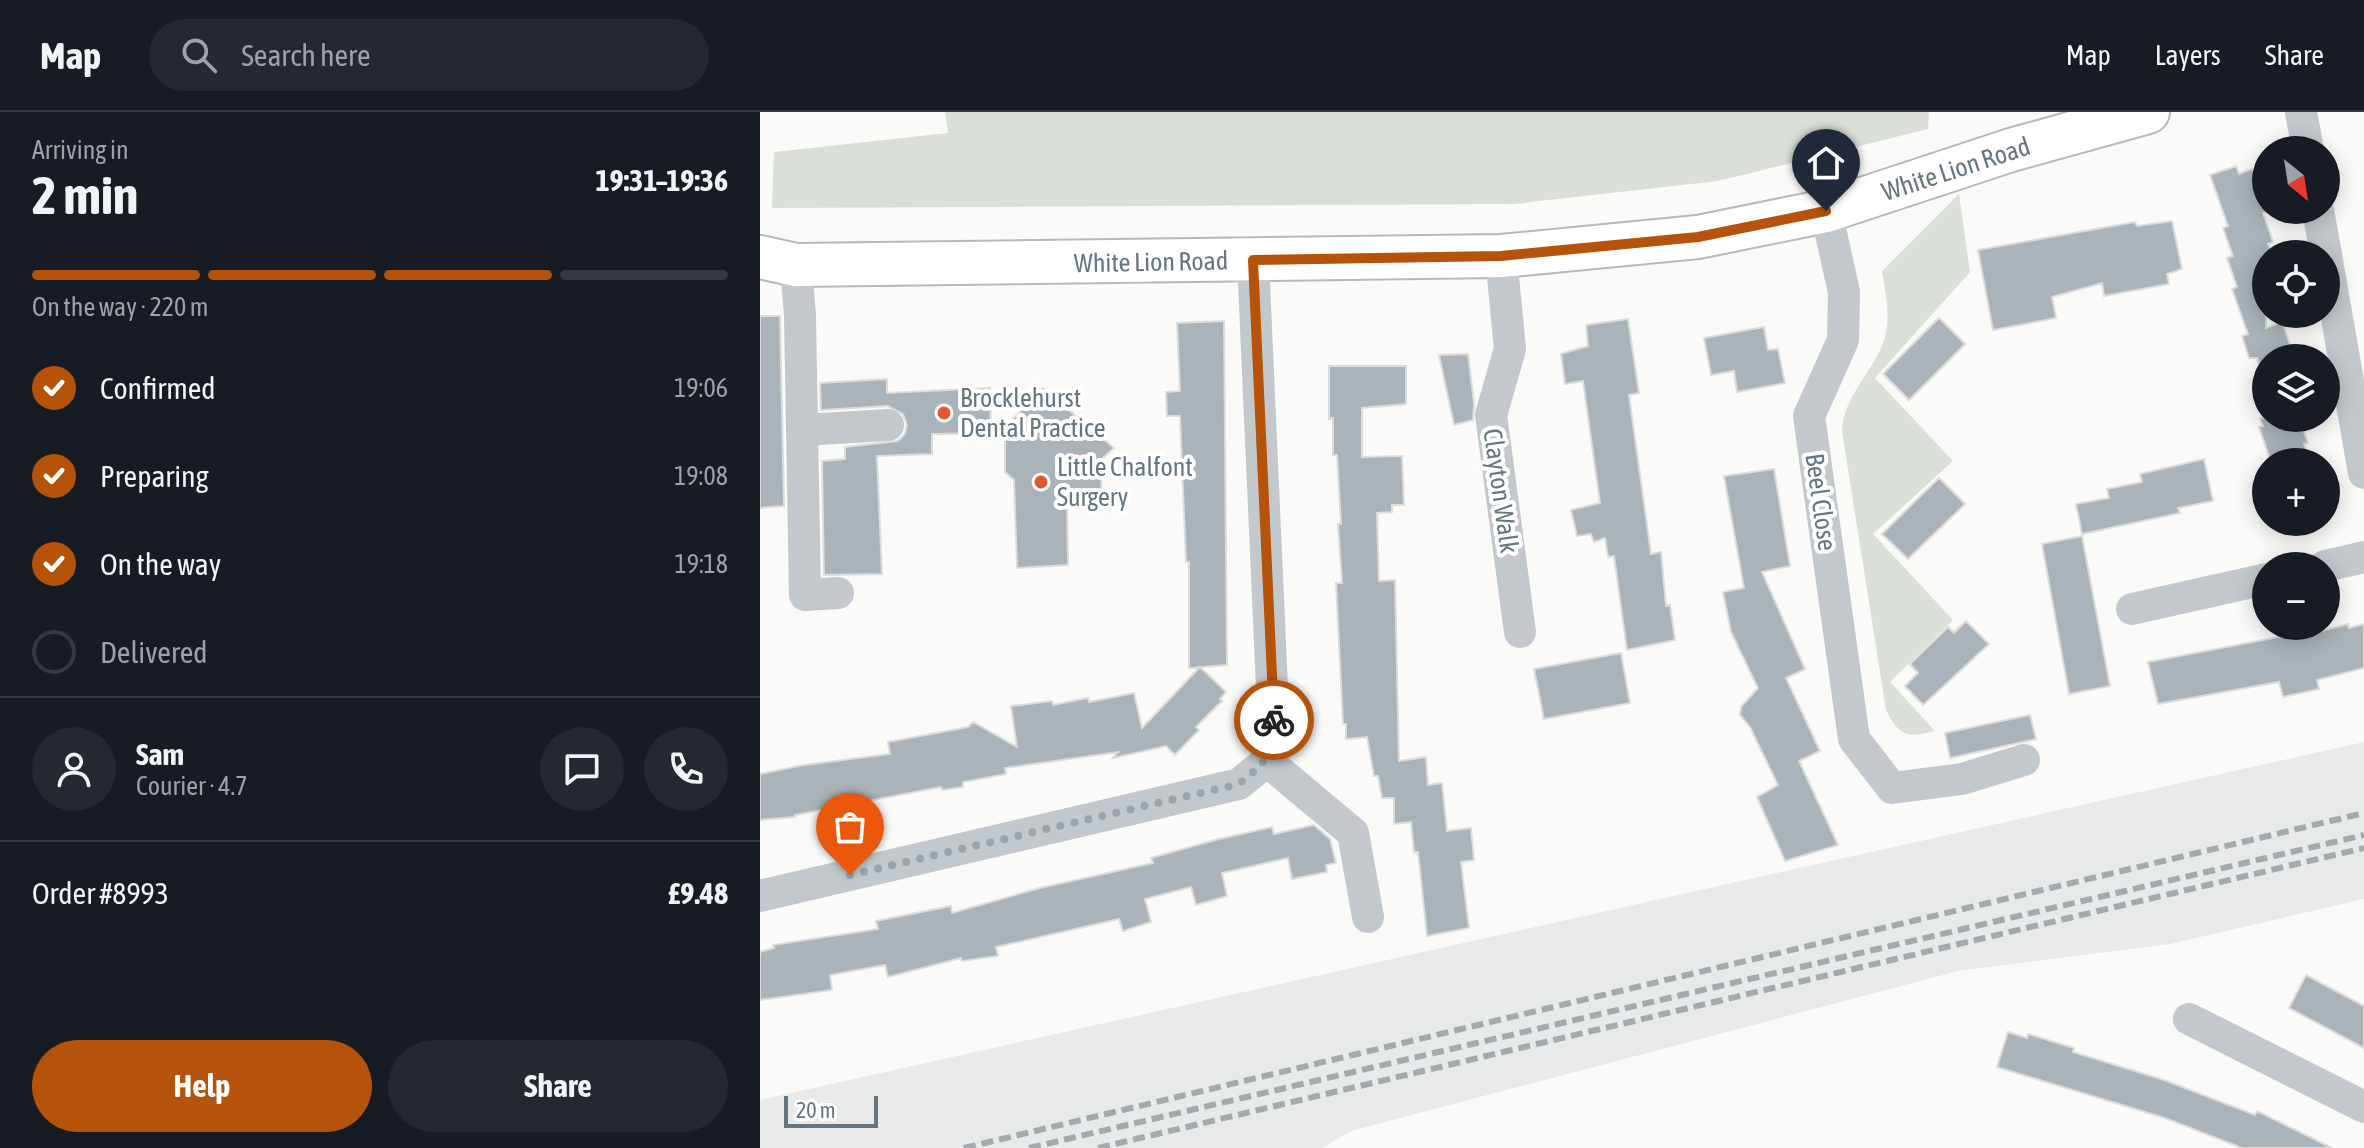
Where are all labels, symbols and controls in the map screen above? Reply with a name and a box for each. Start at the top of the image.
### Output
search box [149,19,709,91]
icon: search [177,33,221,77]
text: Map [40,34,101,77]
text: Search here [241,38,371,72]
text: Map [2066,39,2111,71]
text: Layers [2155,39,2221,71]
text: Share [2265,39,2324,71]
pin [1792,129,1860,211]
street label: White Lion Road [1878,131,2034,207]
text: Arriving in [32,135,129,165]
north arrow [2252,136,2340,224]
map controls [2252,136,2340,640]
icon: home [1804,141,1848,185]
text: 19:31–19:36 [596,163,728,197]
text: 2 min [32,165,138,225]
button: locate [2252,240,2340,328]
street label: White Lion Road [1074,246,1228,278]
text: On the way · 220 m [32,292,209,322]
button: layers [2252,344,2340,432]
icon: check [32,366,76,410]
text: Confirmed [100,371,215,405]
text: 19:06 [674,373,728,403]
place label: Brocklehurst Dental Practice [960,383,1106,443]
marker: Brocklehurst Dental Practice [935,404,953,422]
street label: Clayton Walk [1477,427,1525,555]
button: + [2252,448,2340,536]
street label: Beel Close [1799,451,1843,553]
place label: Little Chalfont Surgery [1057,452,1193,512]
icon: check [32,454,76,498]
text: Preparing [100,459,209,493]
text: 19:08 [674,461,728,491]
marker: Little Chalfont Surgery [1032,473,1050,491]
icon: check [32,542,76,586]
text: On the way [100,547,221,581]
text: 19:18 [674,549,728,579]
button: − [2252,552,2340,640]
text: Delivered [100,635,208,669]
courier [1234,680,1314,760]
icon: bike [1252,698,1296,742]
button: person [32,727,116,811]
button: chat [540,727,624,811]
button: phone [644,727,728,811]
text: Sam [136,737,184,771]
text: Courier · 4.7 [136,771,247,801]
pin [816,793,884,875]
icon: bag [828,805,872,849]
text: Order #8993 [32,876,169,910]
text: £9.48 [668,876,728,910]
button: Help [32,1040,372,1132]
button: Share [388,1040,728,1132]
scale bar [784,1092,878,1128]
text: 20 m [796,1097,836,1123]

